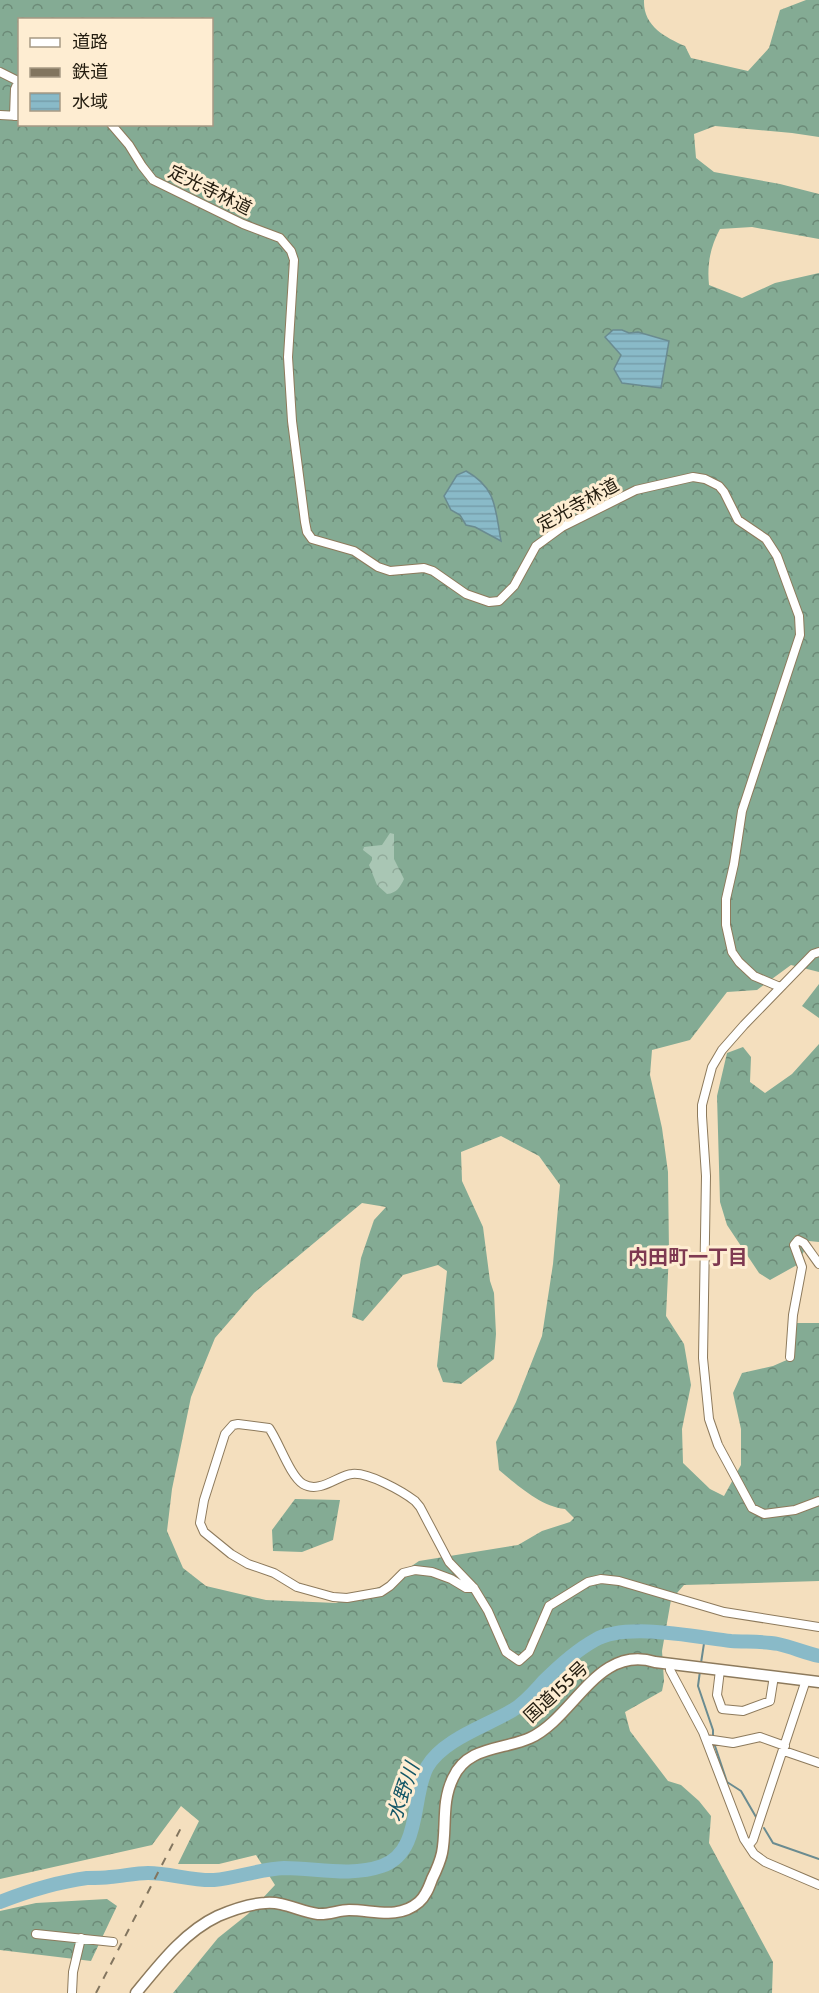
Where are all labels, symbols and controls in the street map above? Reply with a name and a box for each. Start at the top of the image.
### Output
legend [18,18,213,126]
text: 道路 [72,31,108,53]
text: 鉄道 [72,61,108,83]
text: 水域 [72,91,108,113]
street label: 定光寺林道 [165,160,255,220]
street label: 定光寺林道 [533,474,623,536]
district label: 内田町一丁目 [628,1245,748,1269]
street label: 国道155号 [519,1657,593,1727]
water label: 水野川 [382,1758,425,1824]

